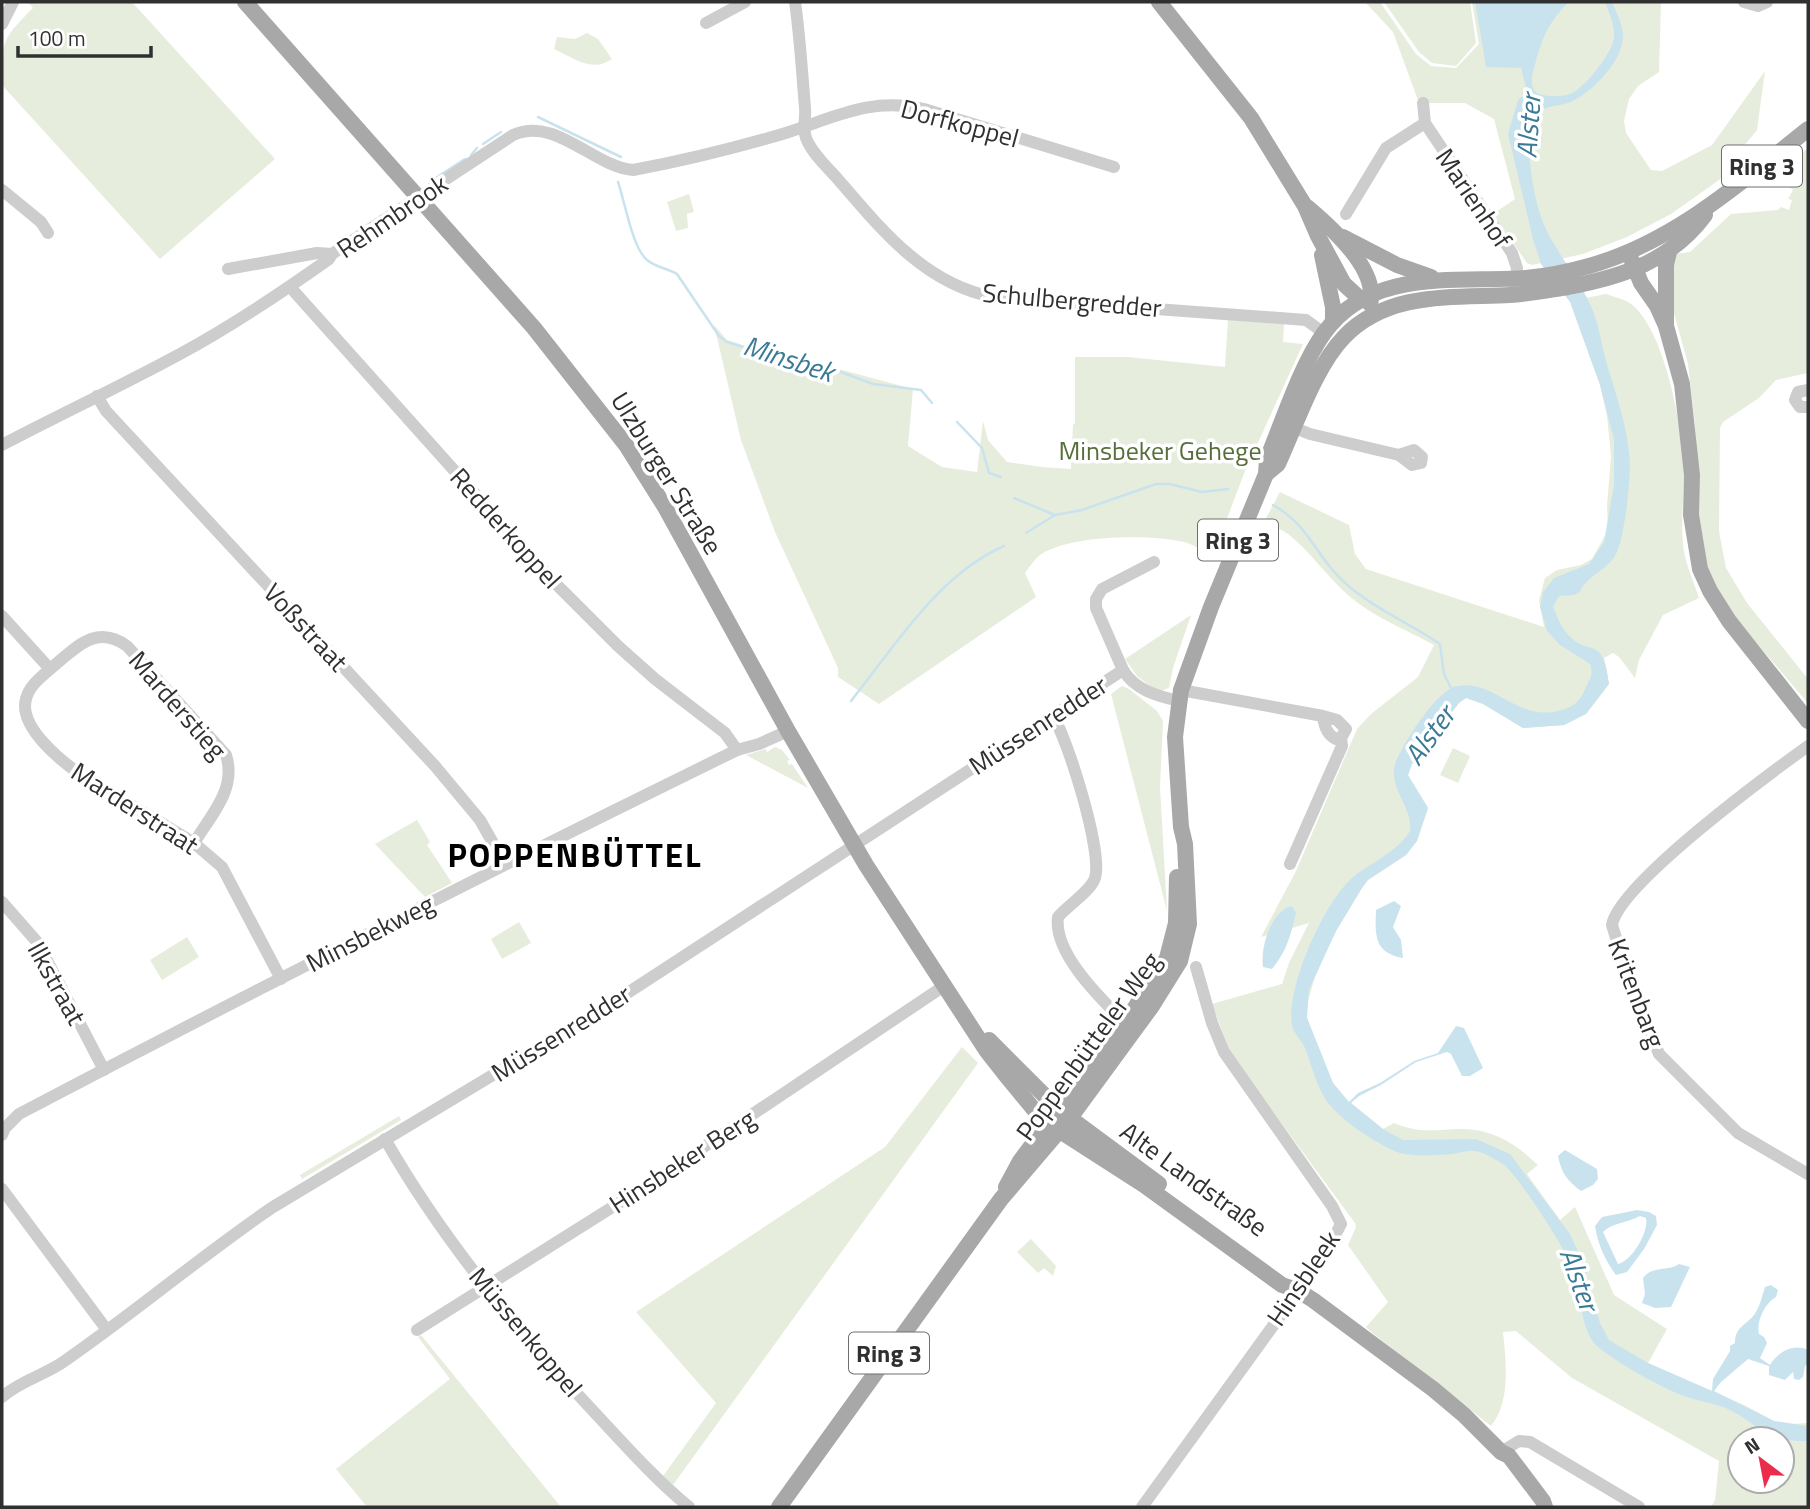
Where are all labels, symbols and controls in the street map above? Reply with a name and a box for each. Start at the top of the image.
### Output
scale bar [18,14,150,58]
text: 100 m [28,22,85,54]
street label: Dorfkoppel [897,89,1023,157]
water label: Alster [1504,89,1552,160]
street label: Marienhof [1426,140,1522,256]
road number: Ring 3 [1722,146,1802,186]
street label: Rehmbrook [328,164,456,268]
street label: Schulbergredder [981,273,1163,327]
water label: Minsbek [738,323,843,394]
street label: Ulzburger Straße [601,384,733,562]
park label: Minsbeker Gehege [1058,431,1262,470]
street label: Redderkoppel [441,459,571,597]
road number: Ring 3 [1198,520,1278,560]
street label: Voßstraat [255,574,357,680]
street label: Marderstieg [120,642,236,768]
street label: Müssenredder [961,666,1115,784]
water label: Alster [1393,694,1467,774]
street label: Marderstraat [64,752,206,864]
district label: POPPENBÜTTEL [447,830,703,880]
street label: Minsbekweg [299,884,441,982]
street label: Kritenbarg [1598,933,1676,1053]
street label: Ilkstraat [18,934,96,1032]
street label: Poppenbütteler Weg [1006,943,1170,1149]
street label: Müssenredder [483,974,639,1092]
street label: Hinsbeker Berg [601,1099,763,1223]
street label: Alte Landstraße [1112,1112,1276,1246]
street label: Hinsbleek [1257,1222,1349,1334]
water label: Alster [1549,1241,1612,1319]
street label: Müssenkoppel [460,1258,592,1406]
road number: Ring 3 [849,1332,929,1373]
north arrow [1726,1425,1796,1495]
text: N [1738,1429,1765,1461]

